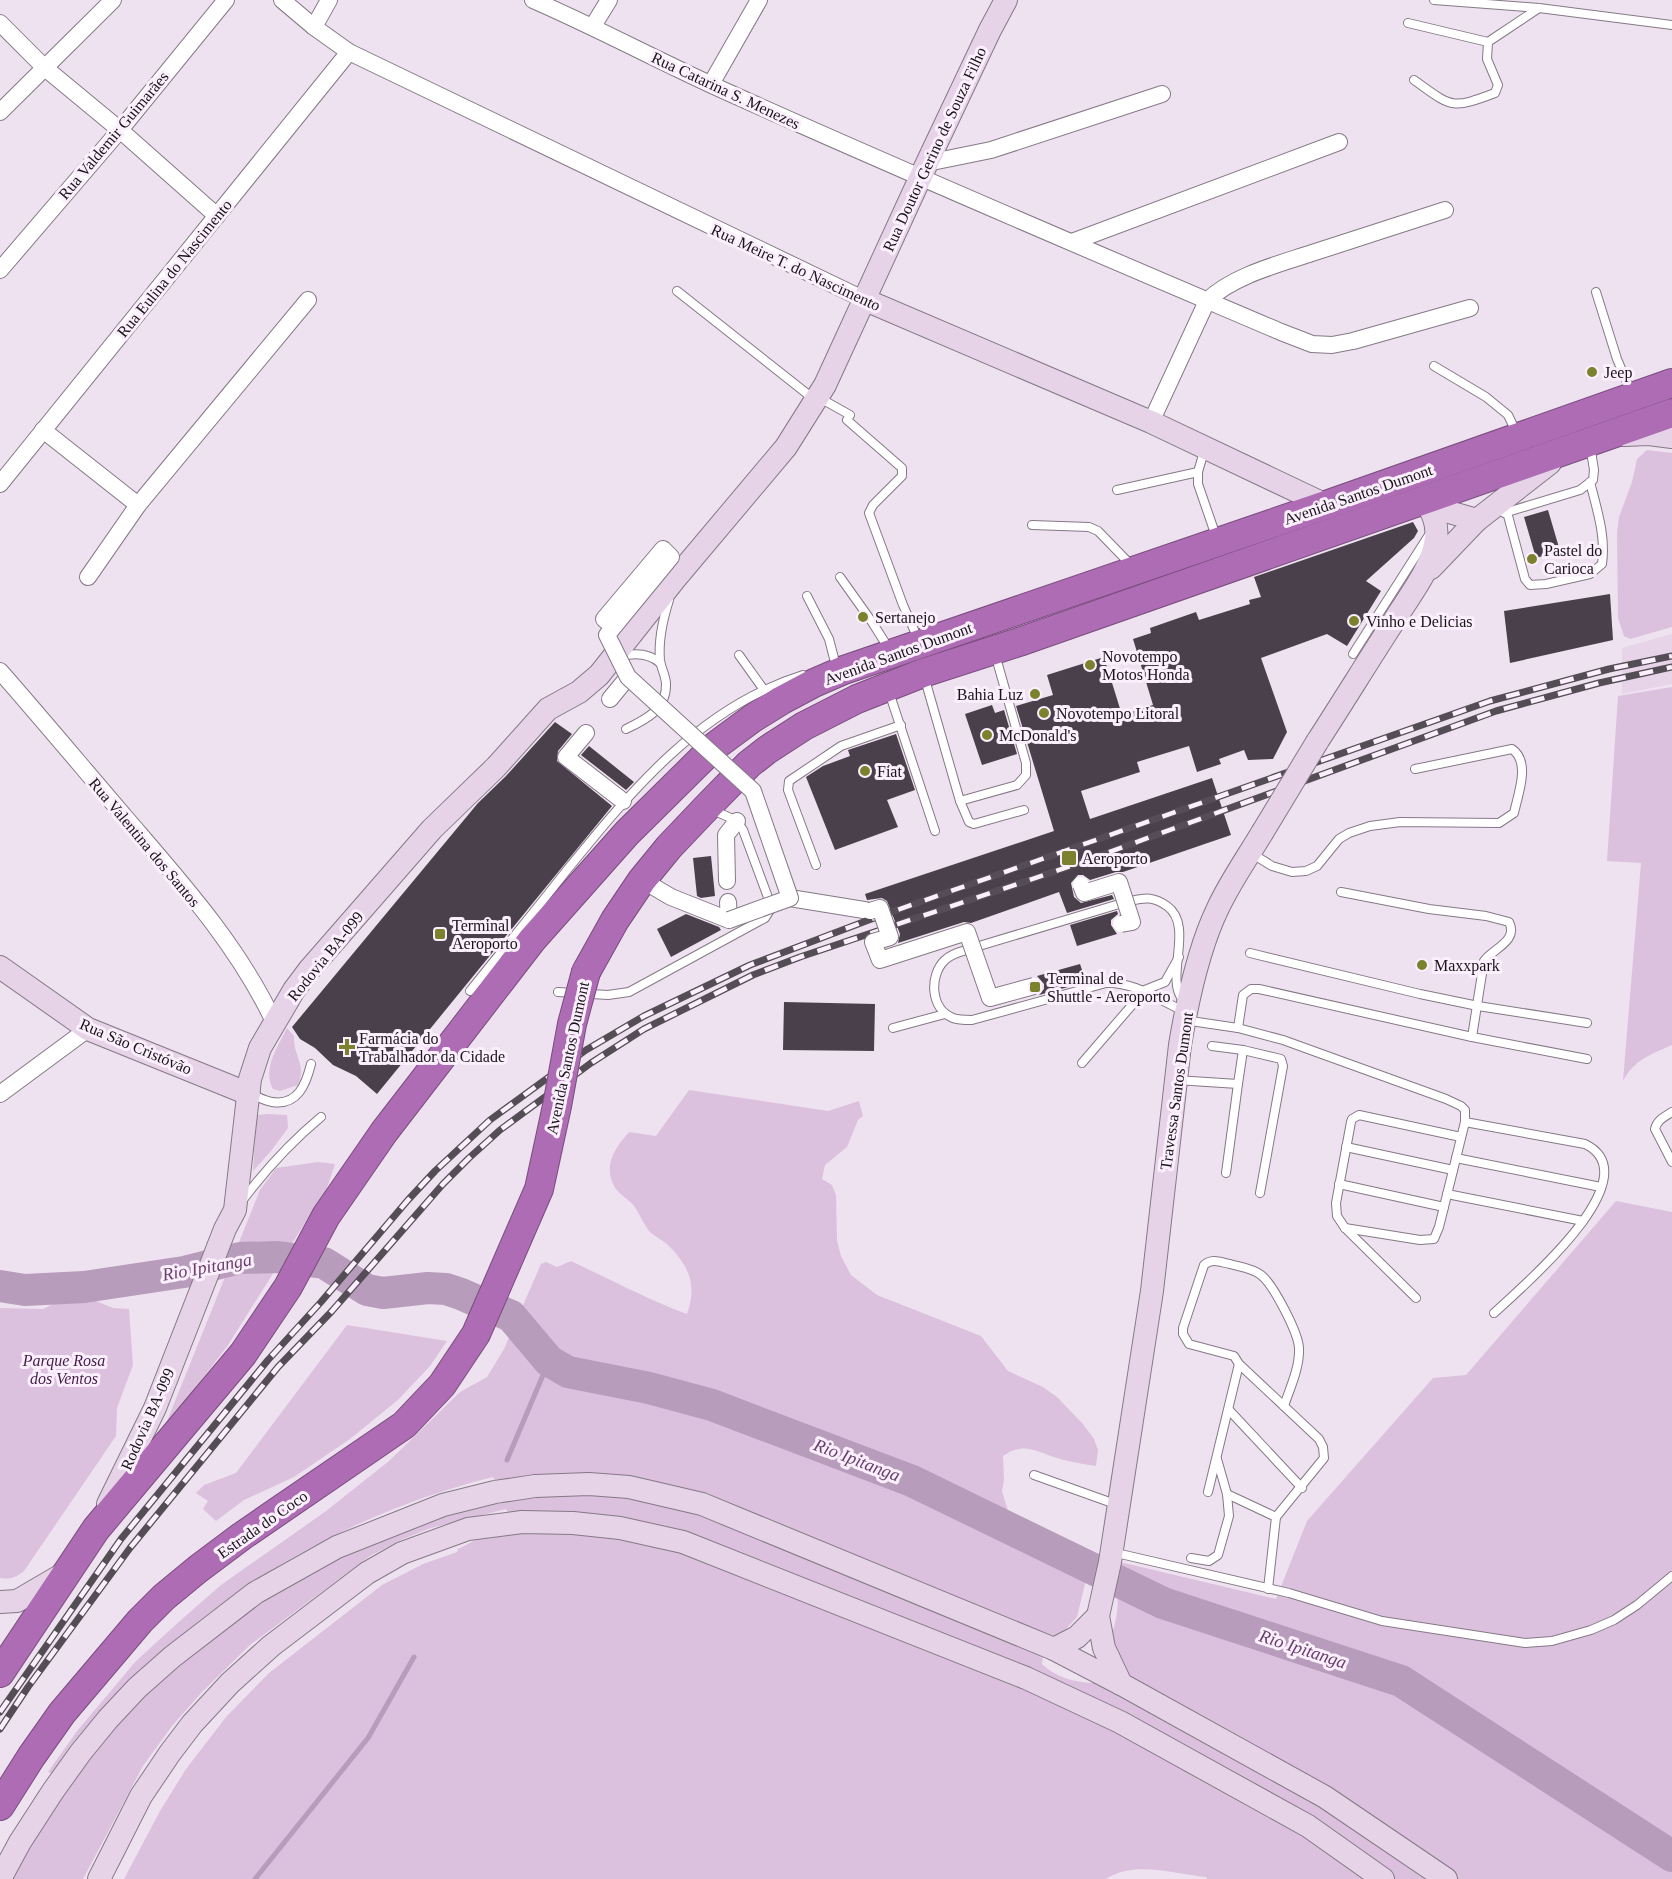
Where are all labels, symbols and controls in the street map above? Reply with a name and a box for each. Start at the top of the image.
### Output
street label: Rua Doutor Gerino de Souza Filho [880,44,989,254]
street label: Rua Catarina S. Menezes [649,49,803,132]
street label: Rua Valdemir Guimarães [55,68,172,203]
street label: Rua Eulina do Nascimento [114,196,235,340]
street label: Rua Meire T. do Nascimento [708,221,883,314]
place label: Jeep [1604,364,1632,382]
marker: Jeep [1585,365,1599,379]
street label: Avenida Santos Dumont [1282,461,1435,528]
place label: Pastel do Carioca [1544,542,1602,577]
marker: Pastel do Carioca [1525,552,1539,566]
place label: Sertanejo [875,609,935,627]
marker: Sertanejo [856,610,870,624]
place label: Vinho e Delicias [1366,613,1473,630]
marker: Vinho e Delicias [1347,614,1361,628]
street label: Avenida Santos Dumont [822,619,975,688]
place label: Novotempo Motos Honda [1102,648,1190,683]
marker: Novotempo Motos Honda [1083,658,1097,672]
place label: Bahia Luz [957,686,1023,703]
marker: Bahia Luz [1028,687,1042,701]
place label: Novotempo Litoral [1056,705,1180,723]
marker: Novotempo Litoral [1037,706,1051,720]
place label: McDonald's [999,727,1077,744]
marker: McDonald's [980,728,994,742]
place label: Fiat [877,763,902,780]
marker: Fiat [858,764,872,778]
street label: Rua Valentina dos Santos [86,774,203,910]
marker: Aeroporto [1060,849,1078,867]
place label: Aeroporto [1082,850,1148,868]
street label: Rodovia BA-099 [284,908,367,1004]
place label: Terminal Aeroporto [452,917,518,953]
marker: Terminal Aeroporto [433,927,447,941]
place label: Maxxpark [1434,957,1500,975]
marker: Maxxpark [1415,958,1429,972]
place label: Terminal de Shuttle - Aeroporto [1047,970,1171,1006]
street label: Avenida Santos Dumont [543,979,592,1136]
marker: Terminal de Shuttle - Aeroporto [1028,980,1042,994]
street label: Travessa Santos Dumont [1157,1010,1196,1171]
street label: Rua São Cristóvão [77,1015,194,1078]
place label: Farmácia do Trabalhador da Cidade [359,1030,505,1065]
marker: Farmácia do Trabalhador da Cidade [340,1040,354,1054]
water label: Rio Ipitanga [160,1249,253,1285]
park label: Parque Rosa dos Ventos [22,1352,105,1387]
street label: Rodovia BA-099 [117,1366,178,1473]
water label: Rio Ipitanga [810,1434,903,1486]
street label: Estrada do Coco [214,1487,310,1562]
water label: Rio Ipitanga [1256,1625,1349,1672]

